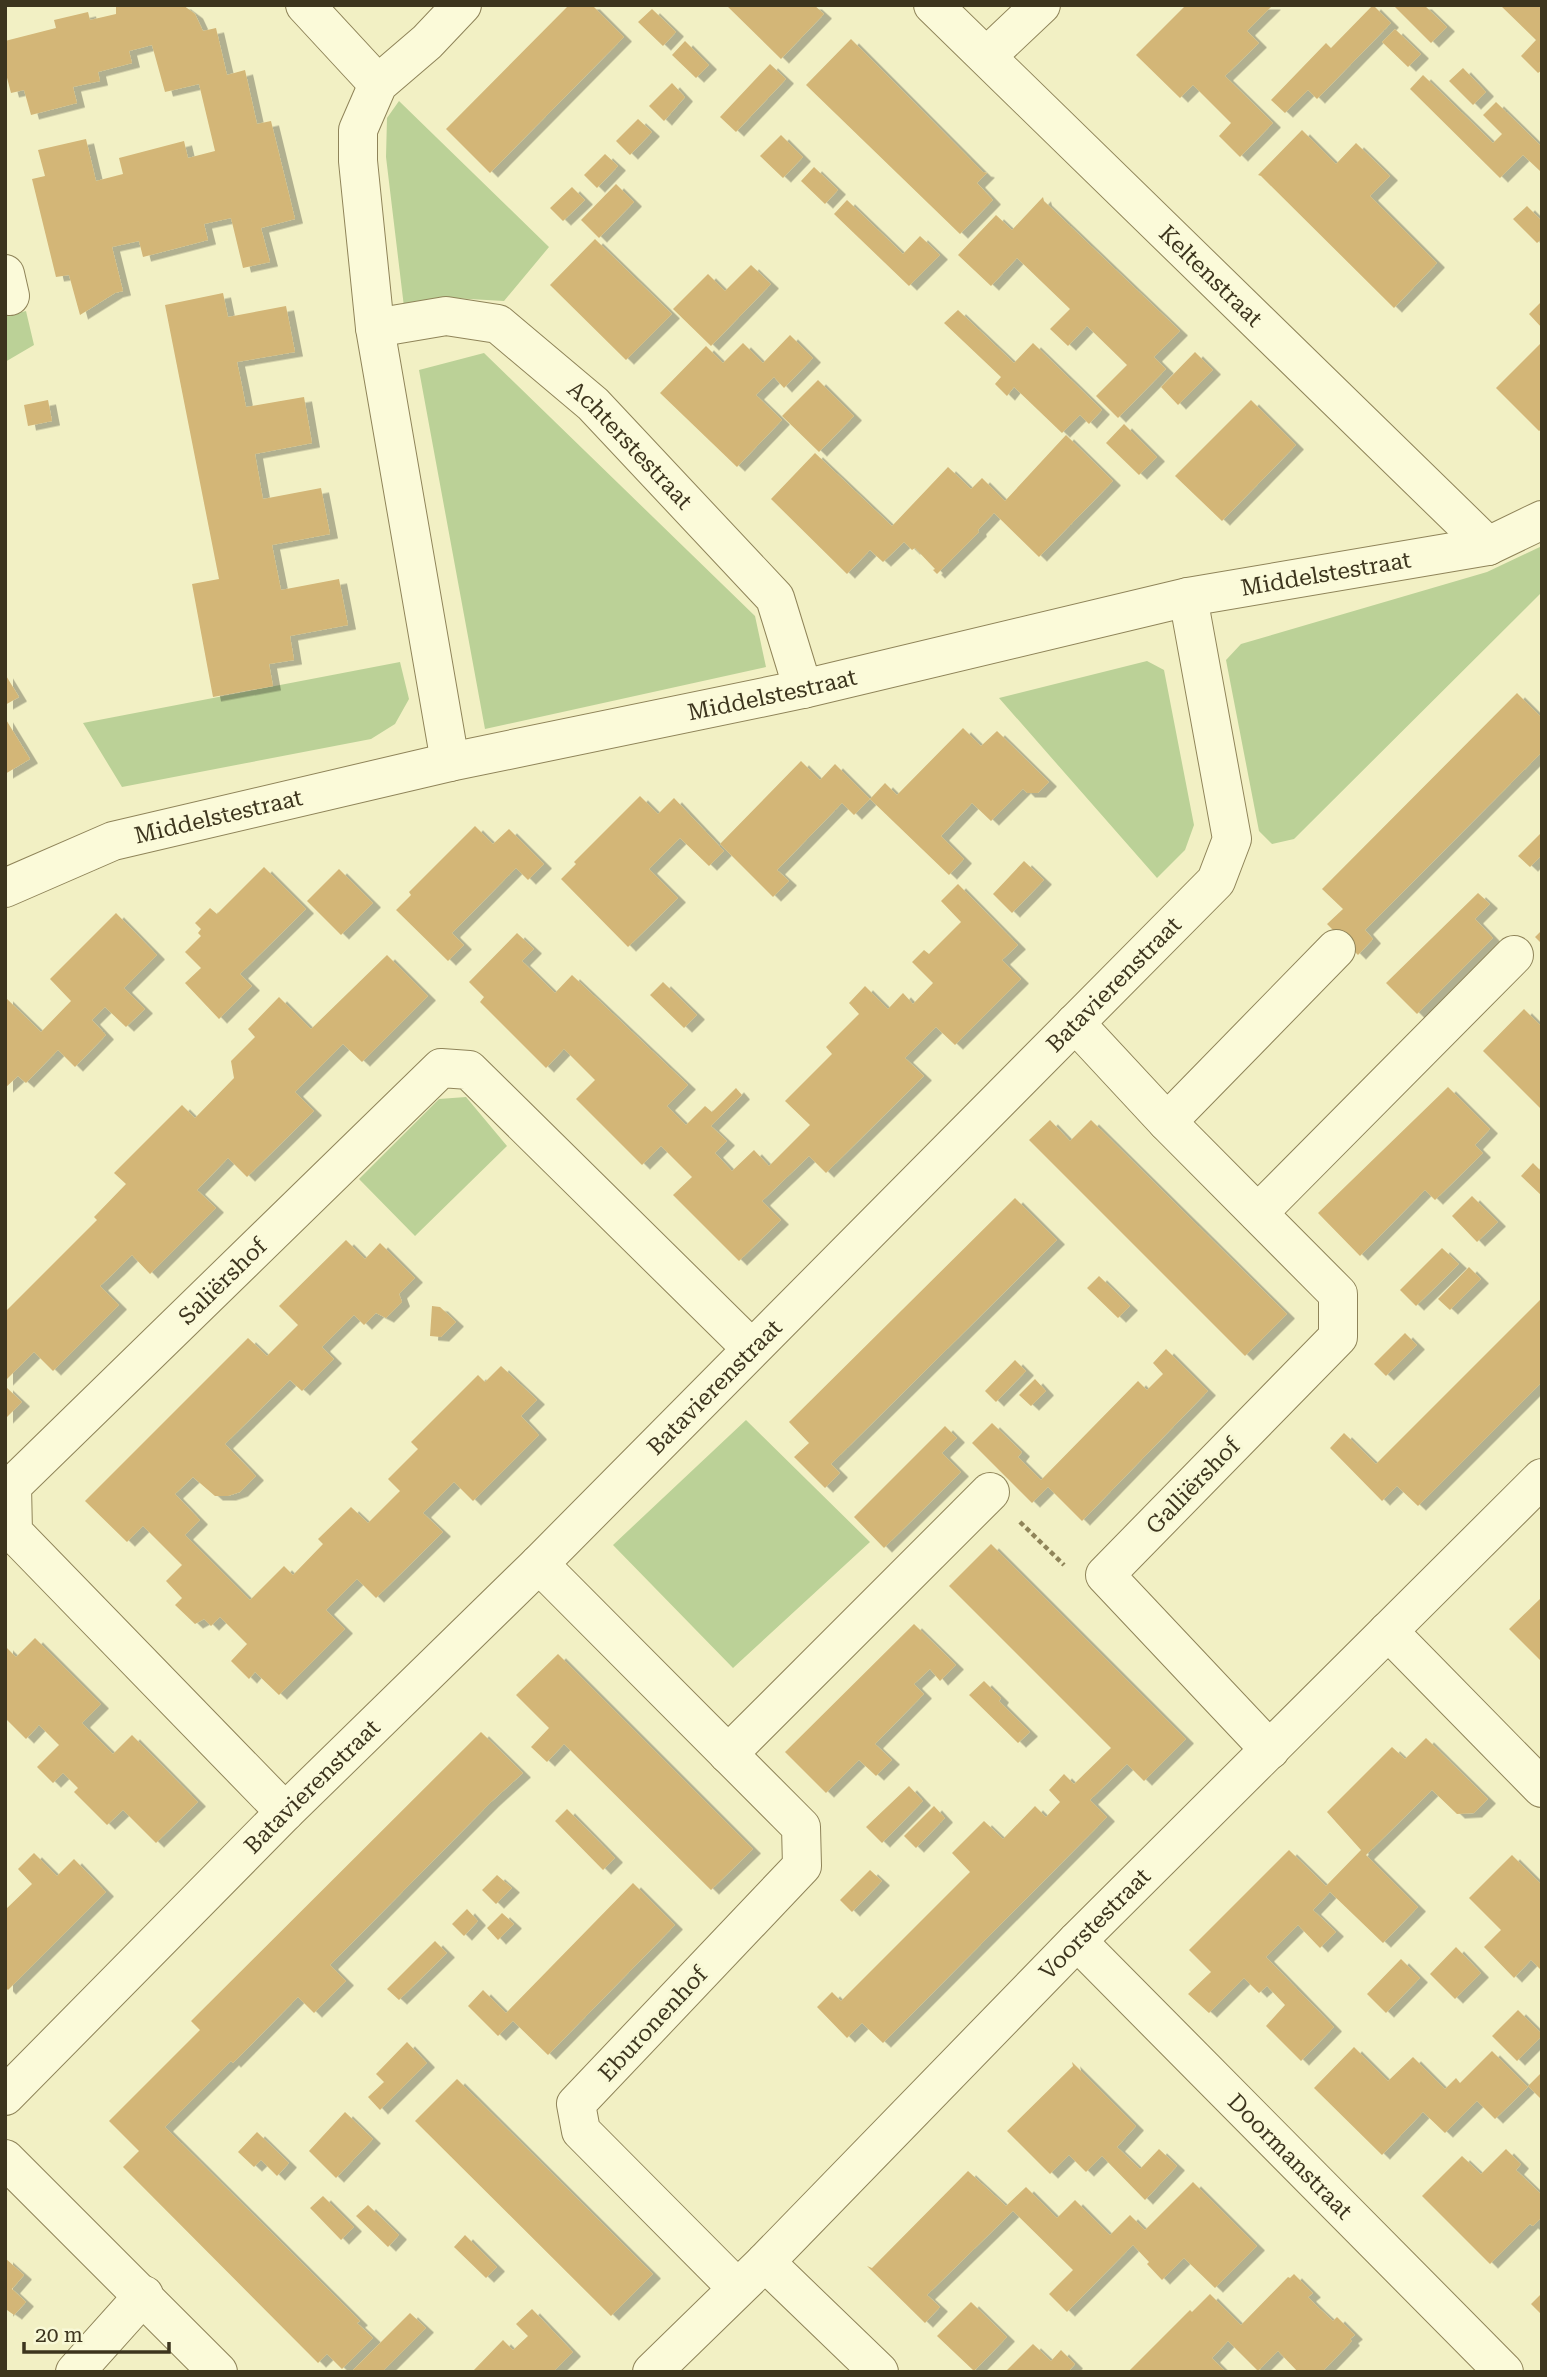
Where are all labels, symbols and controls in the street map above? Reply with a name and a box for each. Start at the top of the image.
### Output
street label: Keltenstraat [1154,220,1268,332]
street label: Achterstestraat [562,375,698,515]
street label: Middelstestraat [1239,546,1413,601]
street label: Middelstestraat [685,663,860,726]
street label: Middelstestraat [132,783,306,849]
street label: Batavierenstraat [1041,911,1187,1058]
street label: Saliërshof [173,1232,273,1330]
street label: Batavierenstraat [642,1313,788,1460]
street label: Galliërshof [1141,1432,1246,1540]
street label: Batavierenstraat [238,1713,386,1859]
street label: Voorstestraat [1034,1862,1156,1985]
street label: Eburonenhof [593,1960,714,2087]
street label: Doormanstraat [1222,2088,1358,2225]
scale bar [24,2310,170,2354]
text: 20 m [35,2323,83,2347]

